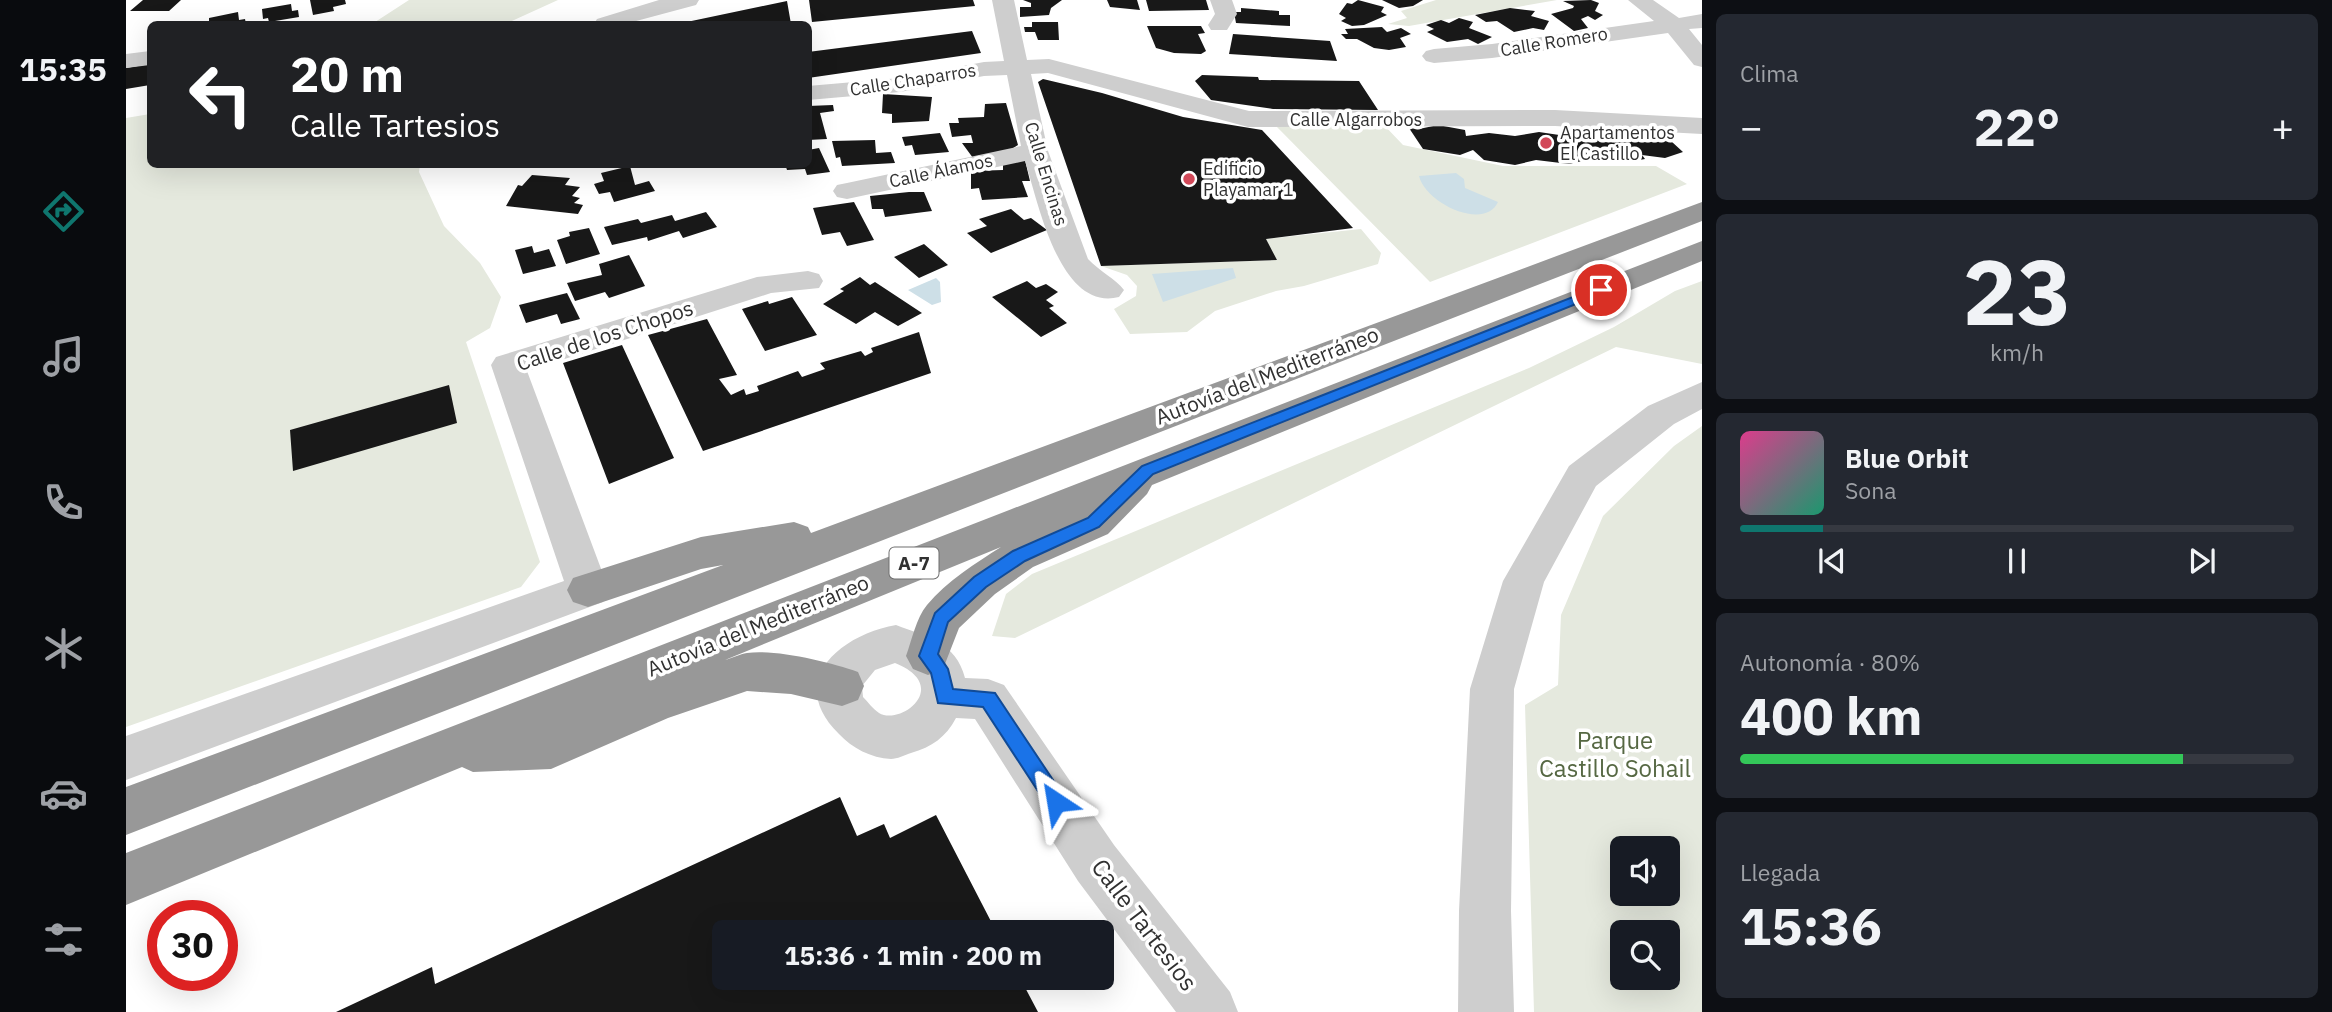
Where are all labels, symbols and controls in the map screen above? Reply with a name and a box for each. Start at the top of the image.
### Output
street label: Calle Romero [1499,22,1609,61]
text: 20 m [290,42,404,105]
text: 15:35 [19,48,107,90]
icon: left [175,49,266,140]
street label: Calle Chaparros [848,58,978,101]
text: Clima [1740,58,1799,88]
text: 22° [1974,93,2060,160]
text: − [1740,102,1763,151]
text: + [2271,102,2294,151]
text: Calle Tartesios [290,104,500,146]
street label: Calle Algarrobos [1290,108,1422,131]
street label: Calle Encinas [1020,119,1073,229]
place label: Apartamentos El Castillo [1560,121,1675,165]
marker: Apartamentos El Castillo [1538,135,1554,151]
street label: Calle Álamos [887,148,995,193]
place label: Edificio Playamar 1 [1203,157,1294,201]
marker: Edificio Playamar 1 [1181,171,1197,187]
icon: directions [39,187,88,236]
text: 23 [1962,232,2072,350]
pin [1571,260,1631,320]
icon: arrive [1582,271,1620,309]
street label: Calle de los Chopos [513,293,697,377]
street label: Autovía del Mediterráneo [1151,320,1382,431]
icon: music [39,332,88,381]
text: km/h [1990,337,2044,367]
text: Blue Orbit [1845,441,1969,475]
text: Sona [1845,475,1897,505]
icon: phone [39,478,88,527]
icon: previous [1813,542,1851,580]
icon: pause [1998,542,2036,580]
icon: next [2183,542,2221,580]
road number: A-7 [890,548,938,578]
street label: Autovía del Mediterráneo [643,568,873,682]
icon: climate [39,624,88,673]
text: Autonomía · 80% [1740,647,1920,677]
text: 400 km [1740,682,1922,749]
park label: Parque Castillo Sohail [1539,724,1691,784]
position arrow [1019,765,1093,839]
icon: car [39,769,88,818]
map controls [1610,836,1680,990]
button: sound [1610,836,1680,906]
street label: Calle Tartesios [1085,852,1205,997]
text: Llegada [1740,857,1820,887]
text: 15:36 [1740,892,1882,959]
speed limit sign: 30 [147,900,238,991]
icon: filters [39,915,88,964]
button: search [1610,920,1680,990]
text: 15:36 · 1 min · 200 m [784,938,1042,972]

